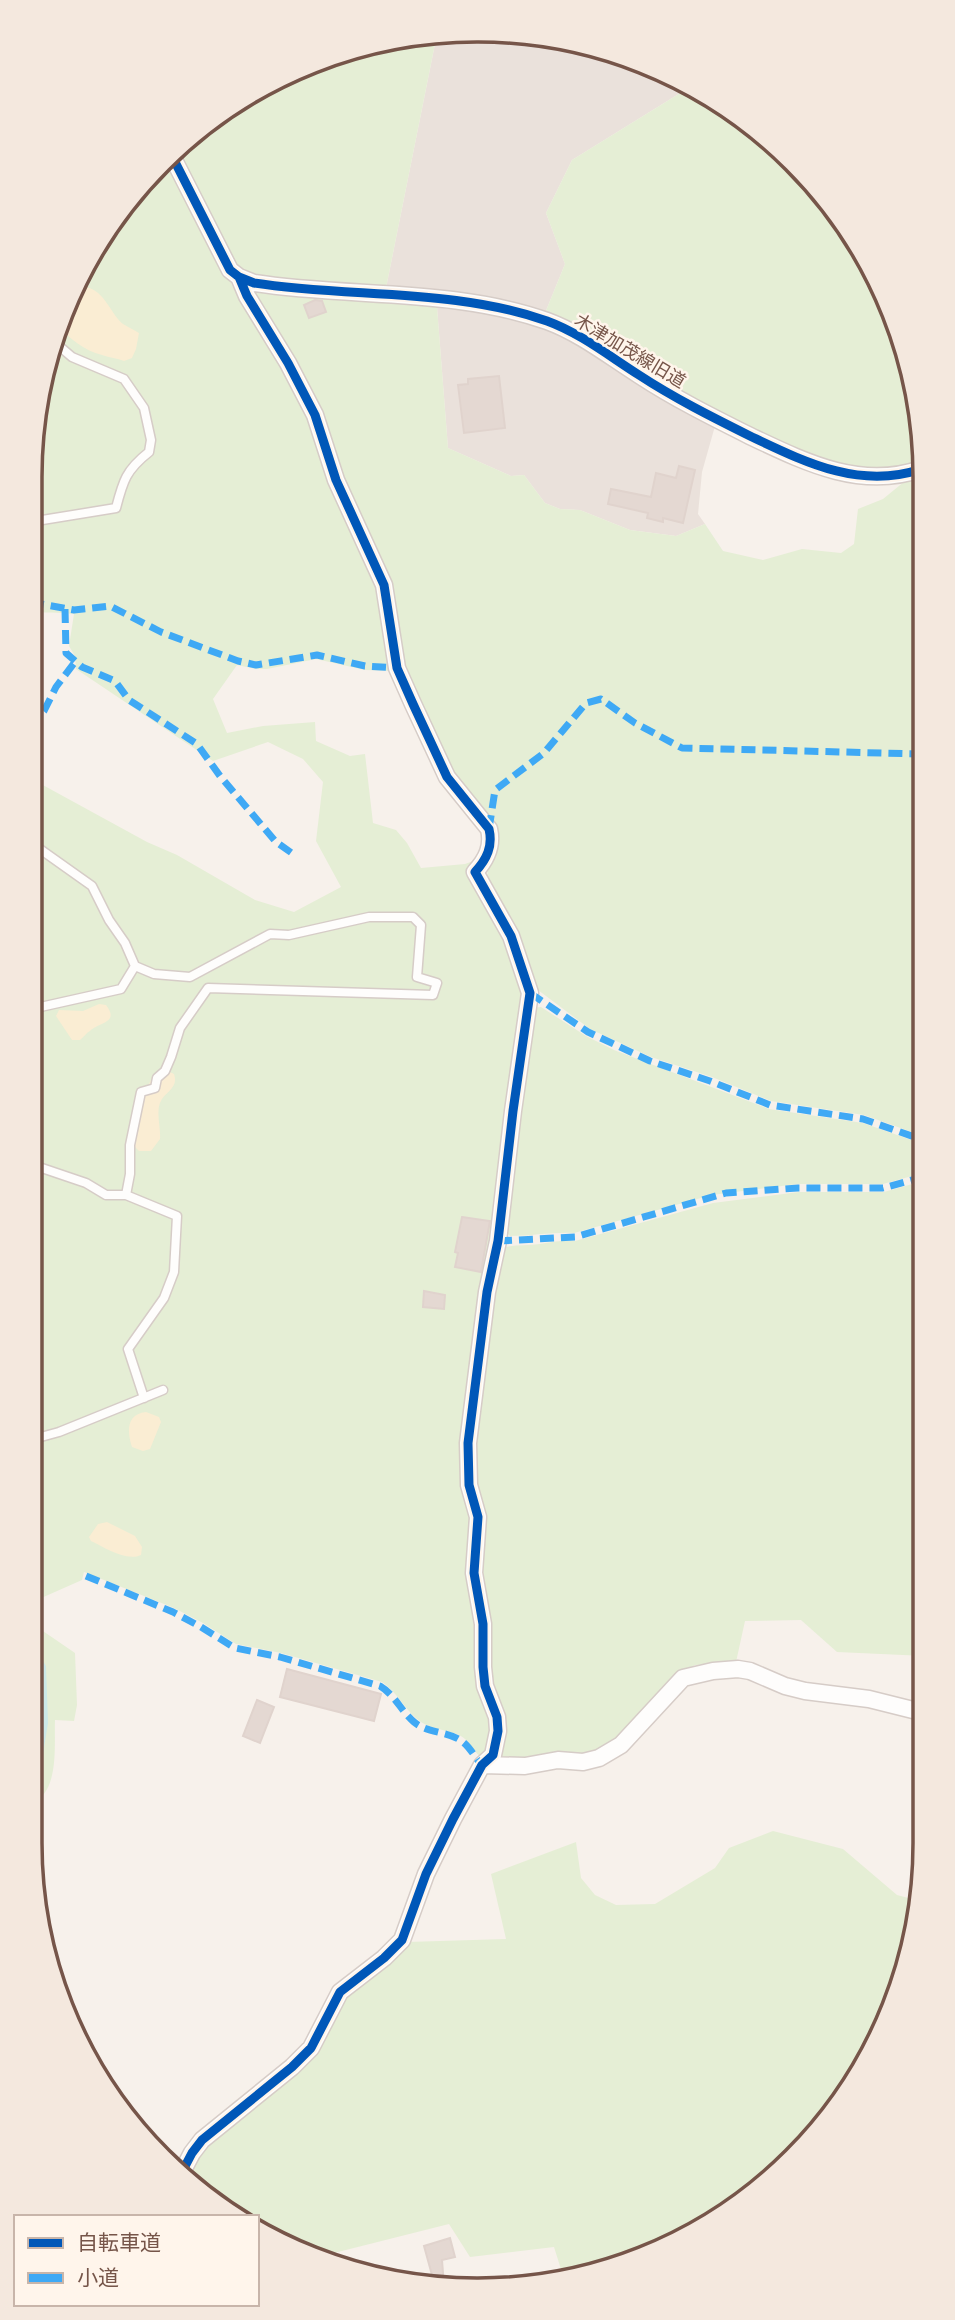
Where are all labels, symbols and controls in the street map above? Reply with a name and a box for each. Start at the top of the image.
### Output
street label: 木津加茂線旧道 [570,308,690,393]
legend [14,2215,259,2306]
text: 自転車道 [77,2228,161,2256]
text: 小道 [77,2263,119,2291]

